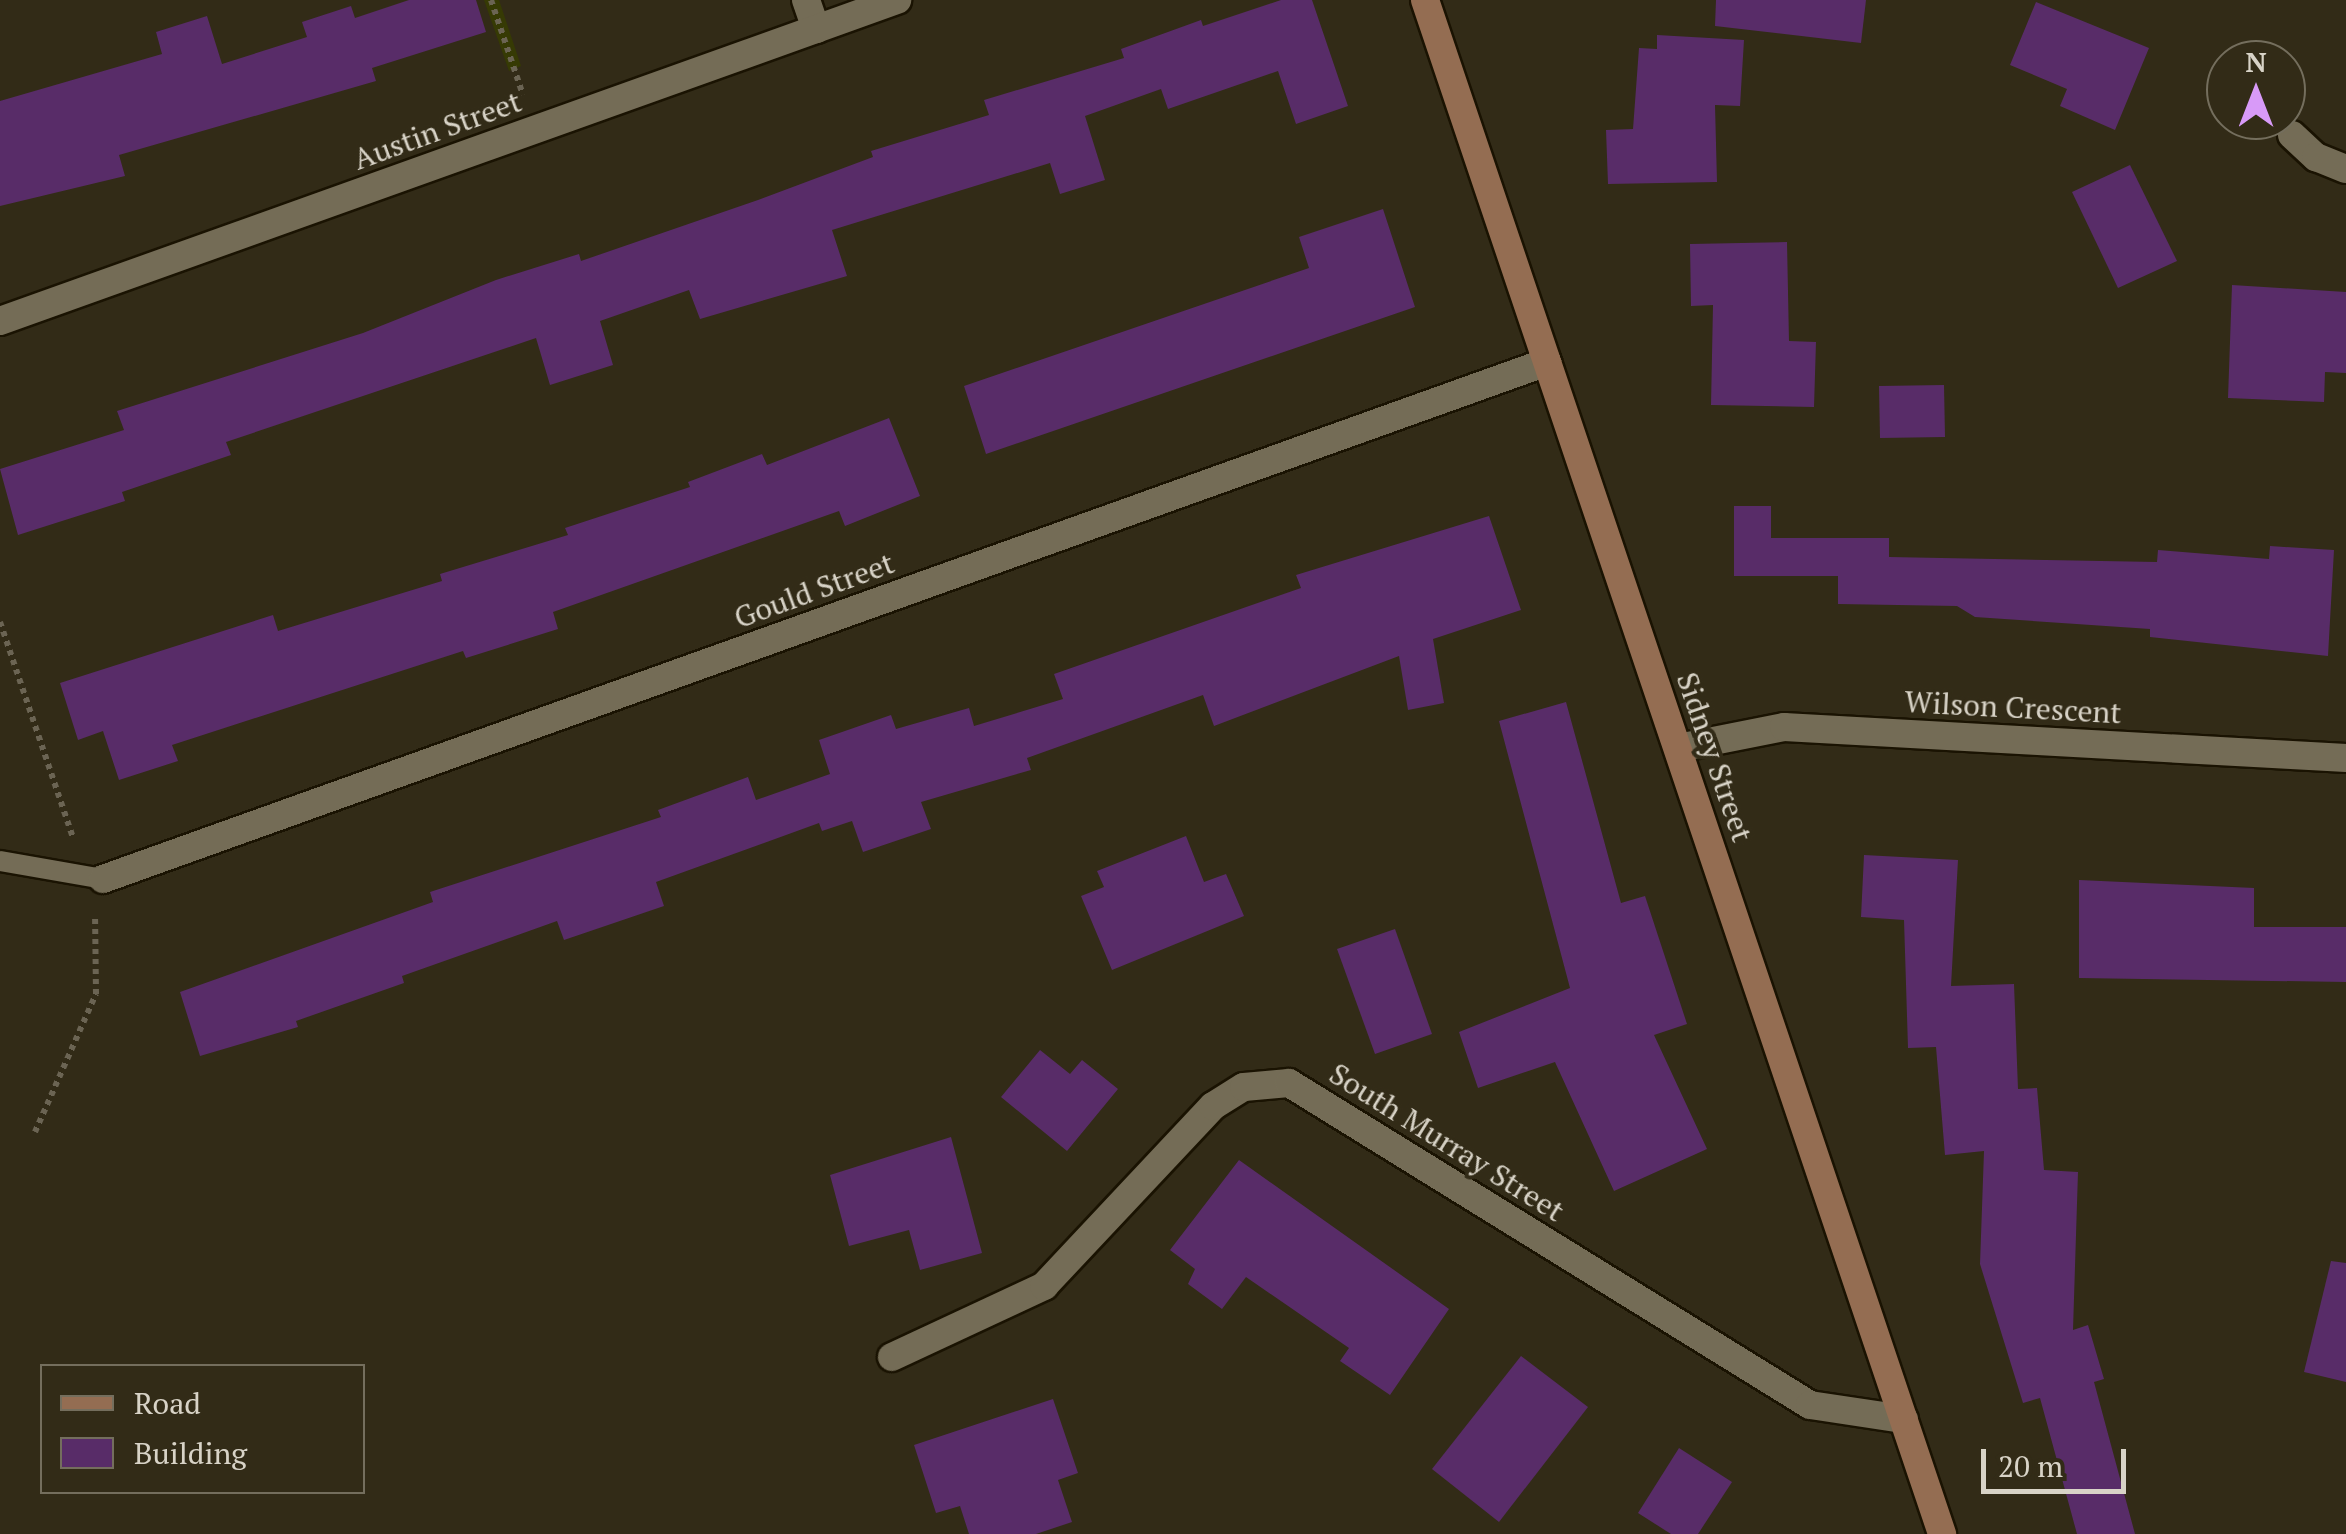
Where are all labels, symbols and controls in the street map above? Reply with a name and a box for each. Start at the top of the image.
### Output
north arrow [2206,40,2306,140]
text: N [2245,43,2267,80]
street label: Austin Street [348,83,526,177]
street label: Gould Street [729,544,899,636]
street label: Sidney Street [1669,668,1761,846]
street label: Wilson Crescent [1904,683,2122,731]
street label: South Murray Street [1323,1055,1571,1229]
legend [40,1364,365,1494]
text: Road [134,1383,201,1423]
scale bar [1986,1429,2131,1491]
text: Building [134,1433,247,1473]
text: 20 m [1998,1446,2063,1486]

